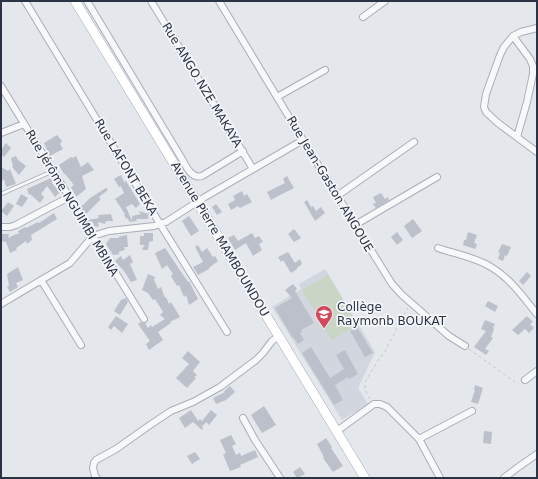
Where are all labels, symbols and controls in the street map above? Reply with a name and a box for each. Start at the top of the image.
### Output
street label: Rue ANGO NZE MAKAYA [159,20,245,151]
street label: Rue Jean-Gaston ANGOUE [284,114,376,254]
street label: Rue LAFONT BEKA [92,116,161,218]
street label: Rue Jérôme NGUIMBI MBINA [23,127,122,279]
street label: Avenue Pierre MAMBOUNDOU [168,159,272,319]
place label: Collège Raymonb BOUKAT [337,300,447,328]
school or university icon: Collège Raymonb BOUKAT [314,304,334,329]

